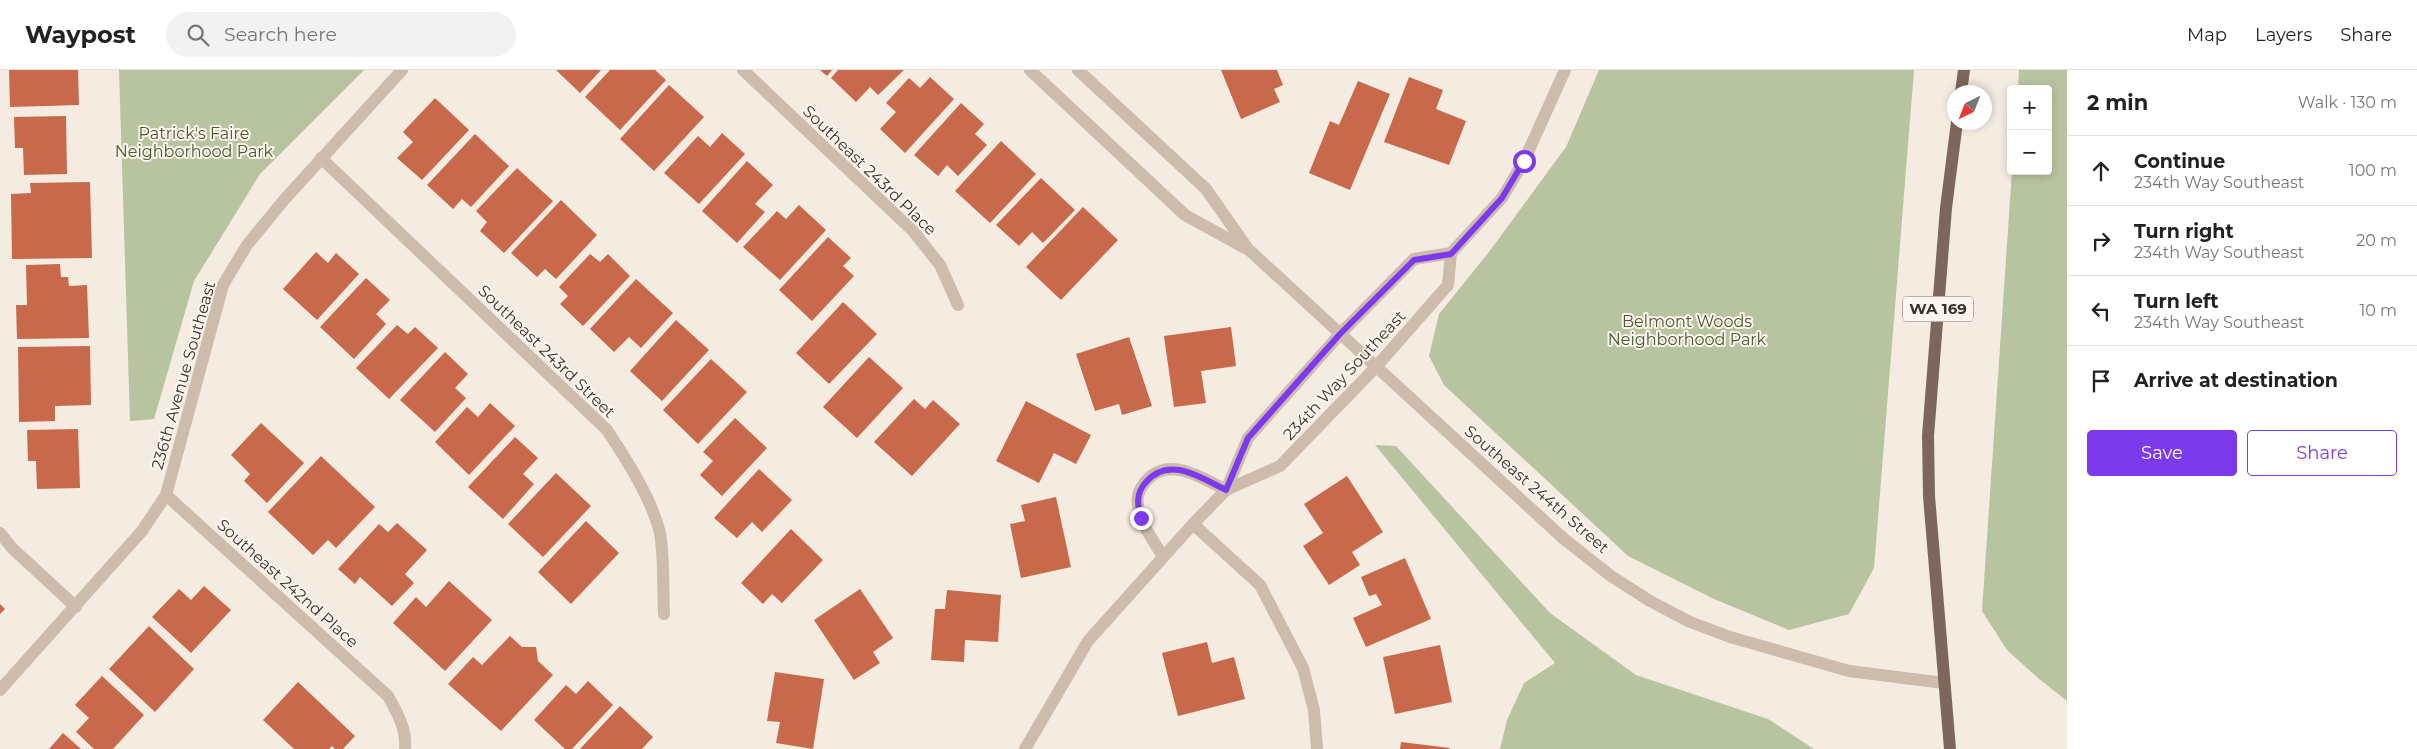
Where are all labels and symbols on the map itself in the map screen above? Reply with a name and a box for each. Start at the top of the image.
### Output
north arrow [1947,85,1992,130]
street label: Southeast 243rd Place [799,102,940,239]
park label: Patrick's Faire Neighborhood Park [115,124,274,161]
route start [1513,150,1536,173]
street label: 236th Avenue Southeast [147,278,220,472]
street label: Southeast 243rd Street [474,281,619,422]
road number: WA 169 [1903,296,1973,322]
street label: 234th Way Southeast [1279,306,1410,444]
park label: Belmont Woods Neighborhood Park [1608,312,1767,349]
street label: Southeast 244th Street [1461,422,1613,558]
route end [1130,507,1153,530]
street label: Southeast 242nd Place [213,515,362,652]

